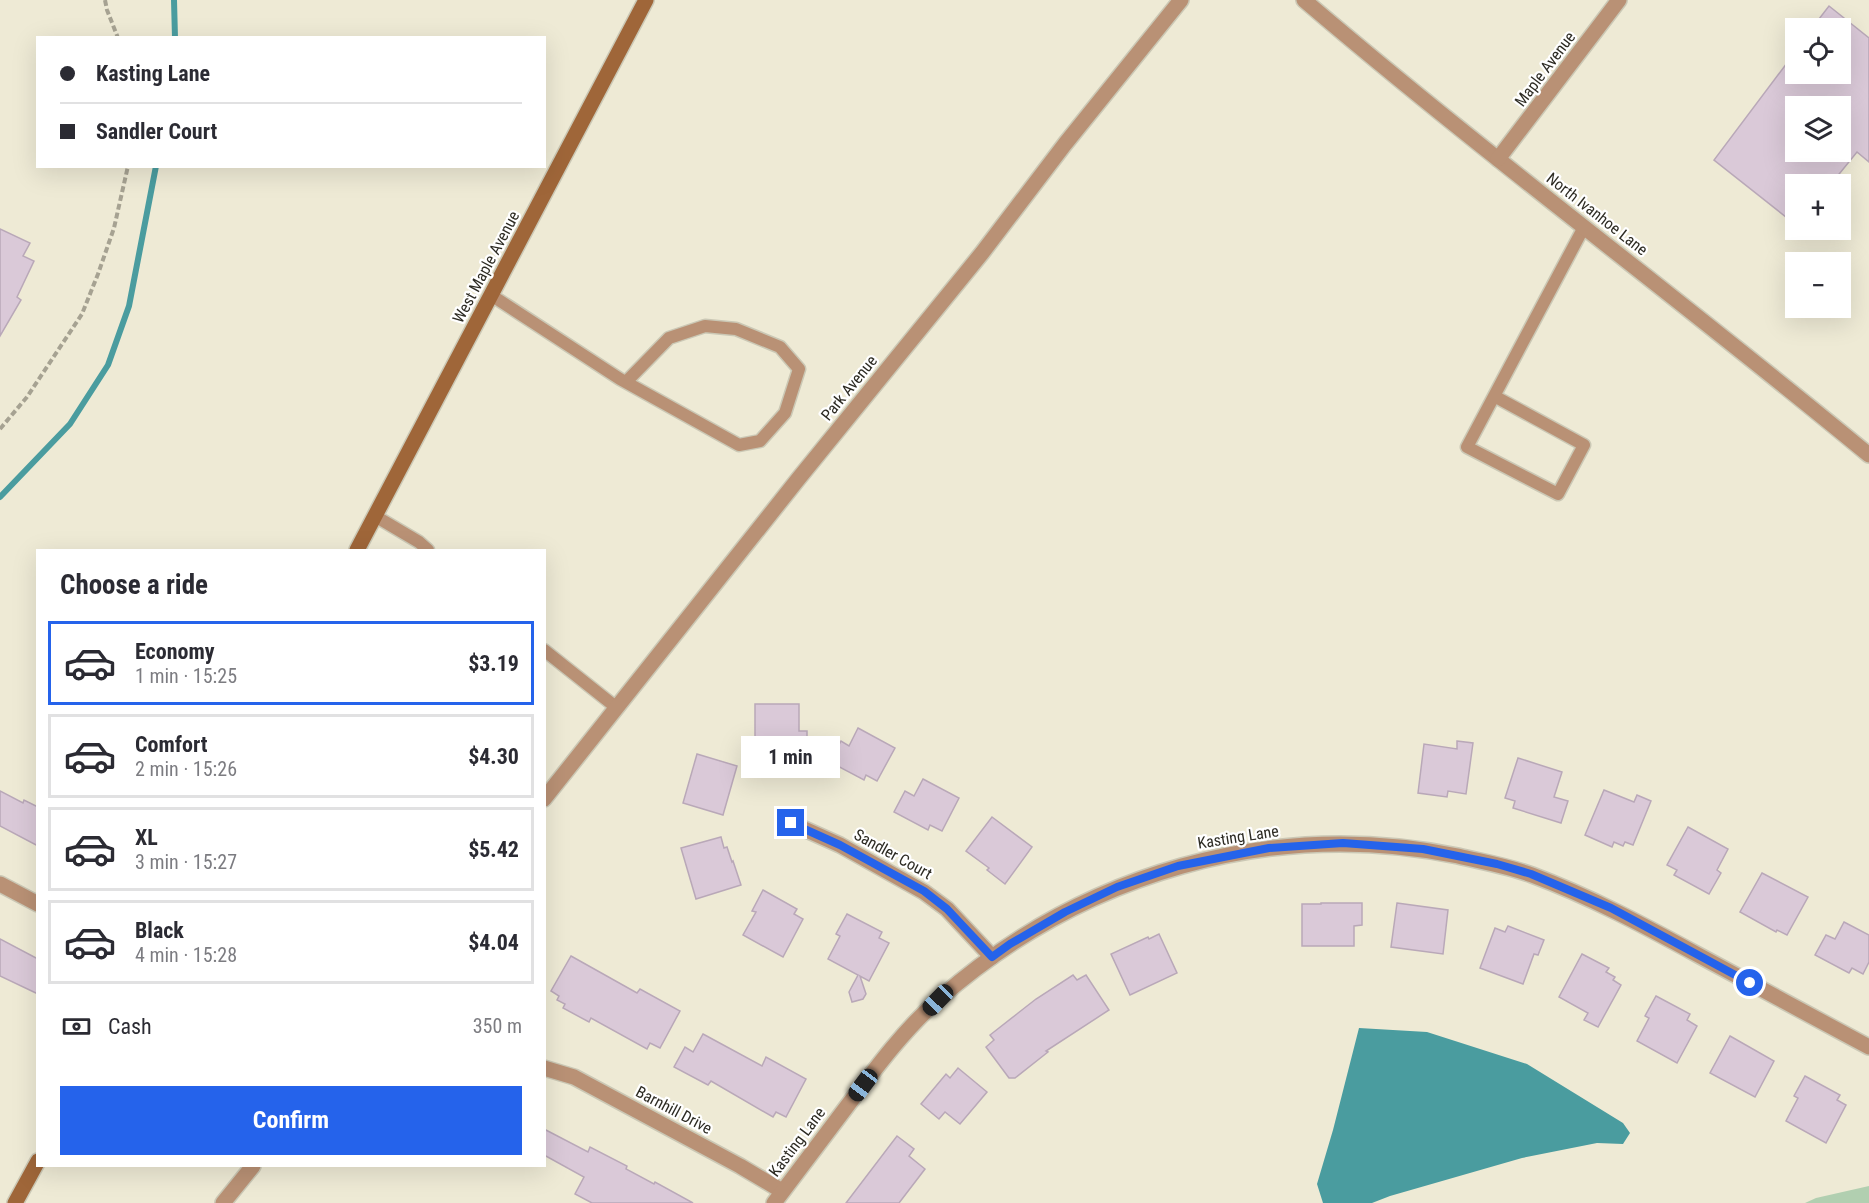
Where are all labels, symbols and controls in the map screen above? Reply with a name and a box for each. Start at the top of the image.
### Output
map controls [1785,18,1851,318]
button: locate [1785,18,1851,84]
street label: Maple Avenue [1511,28,1579,110]
text: Kasting Lane [96,61,210,86]
button: layers [1785,96,1851,162]
text: Sandler Court [96,119,217,144]
street label: North Ivanhoe Lane [1543,169,1651,259]
button: + [1785,174,1851,240]
street label: West Maple Avenue [449,208,523,326]
button: − [1785,252,1851,318]
street label: Park Avenue [817,352,881,424]
text: Choose a ride [60,569,208,601]
icon: car [63,636,117,690]
text: Economy [135,639,215,664]
text: $3.19 [468,651,519,676]
text: 1 min · 15:25 [135,664,237,688]
icon: car [63,729,117,783]
text: Comfort [135,732,208,757]
callout: 1 min [742,736,840,778]
text: $4.30 [468,744,519,769]
text: 1 min [768,745,813,769]
text: 2 min · 15:26 [135,757,237,781]
route end [777,809,804,836]
street label: Kasting Lane [1196,821,1280,853]
icon: car [63,822,117,876]
text: XL [135,825,158,850]
street label: Sandler Court [851,825,936,883]
text: $5.42 [468,837,519,862]
text: 3 min · 15:27 [135,850,237,874]
icon: car [63,915,117,969]
text: Black [135,918,184,943]
text: $4.04 [468,930,519,955]
text: 4 min · 15:28 [135,943,237,967]
route start [1736,969,1763,996]
car [919,981,957,1019]
icon: cash [60,1010,93,1043]
text: Cash [108,1014,152,1039]
text: 350 m [473,1014,522,1038]
car [845,1065,881,1105]
street label: Barnhill Drive [633,1082,715,1138]
button: Confirm [60,1086,522,1155]
street label: Kasting Lane [765,1104,829,1180]

